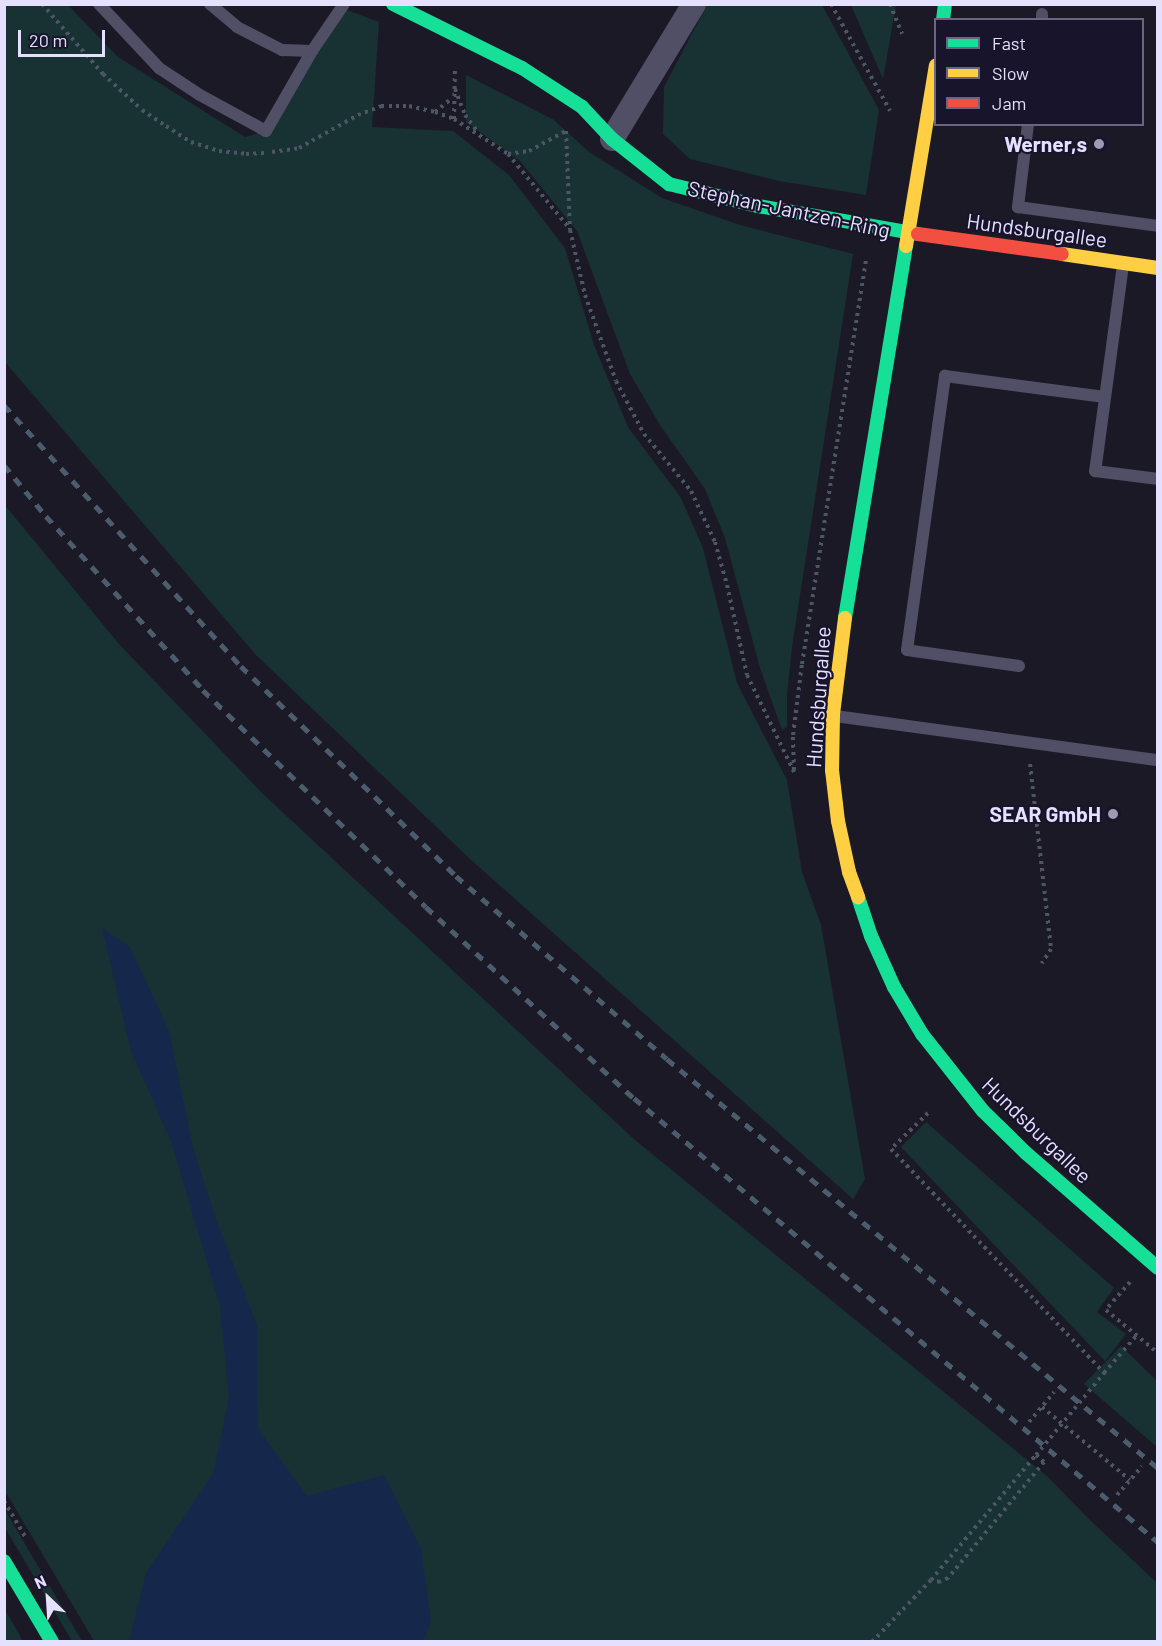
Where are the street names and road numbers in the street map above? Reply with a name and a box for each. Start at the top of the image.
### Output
street label: Stephan-Jantzen-Ring [685,175,893,243]
street label: Hundsburgallee [965,208,1109,252]
street label: Hundsburgallee [800,625,836,769]
street label: Hundsburgallee [977,1072,1097,1188]

